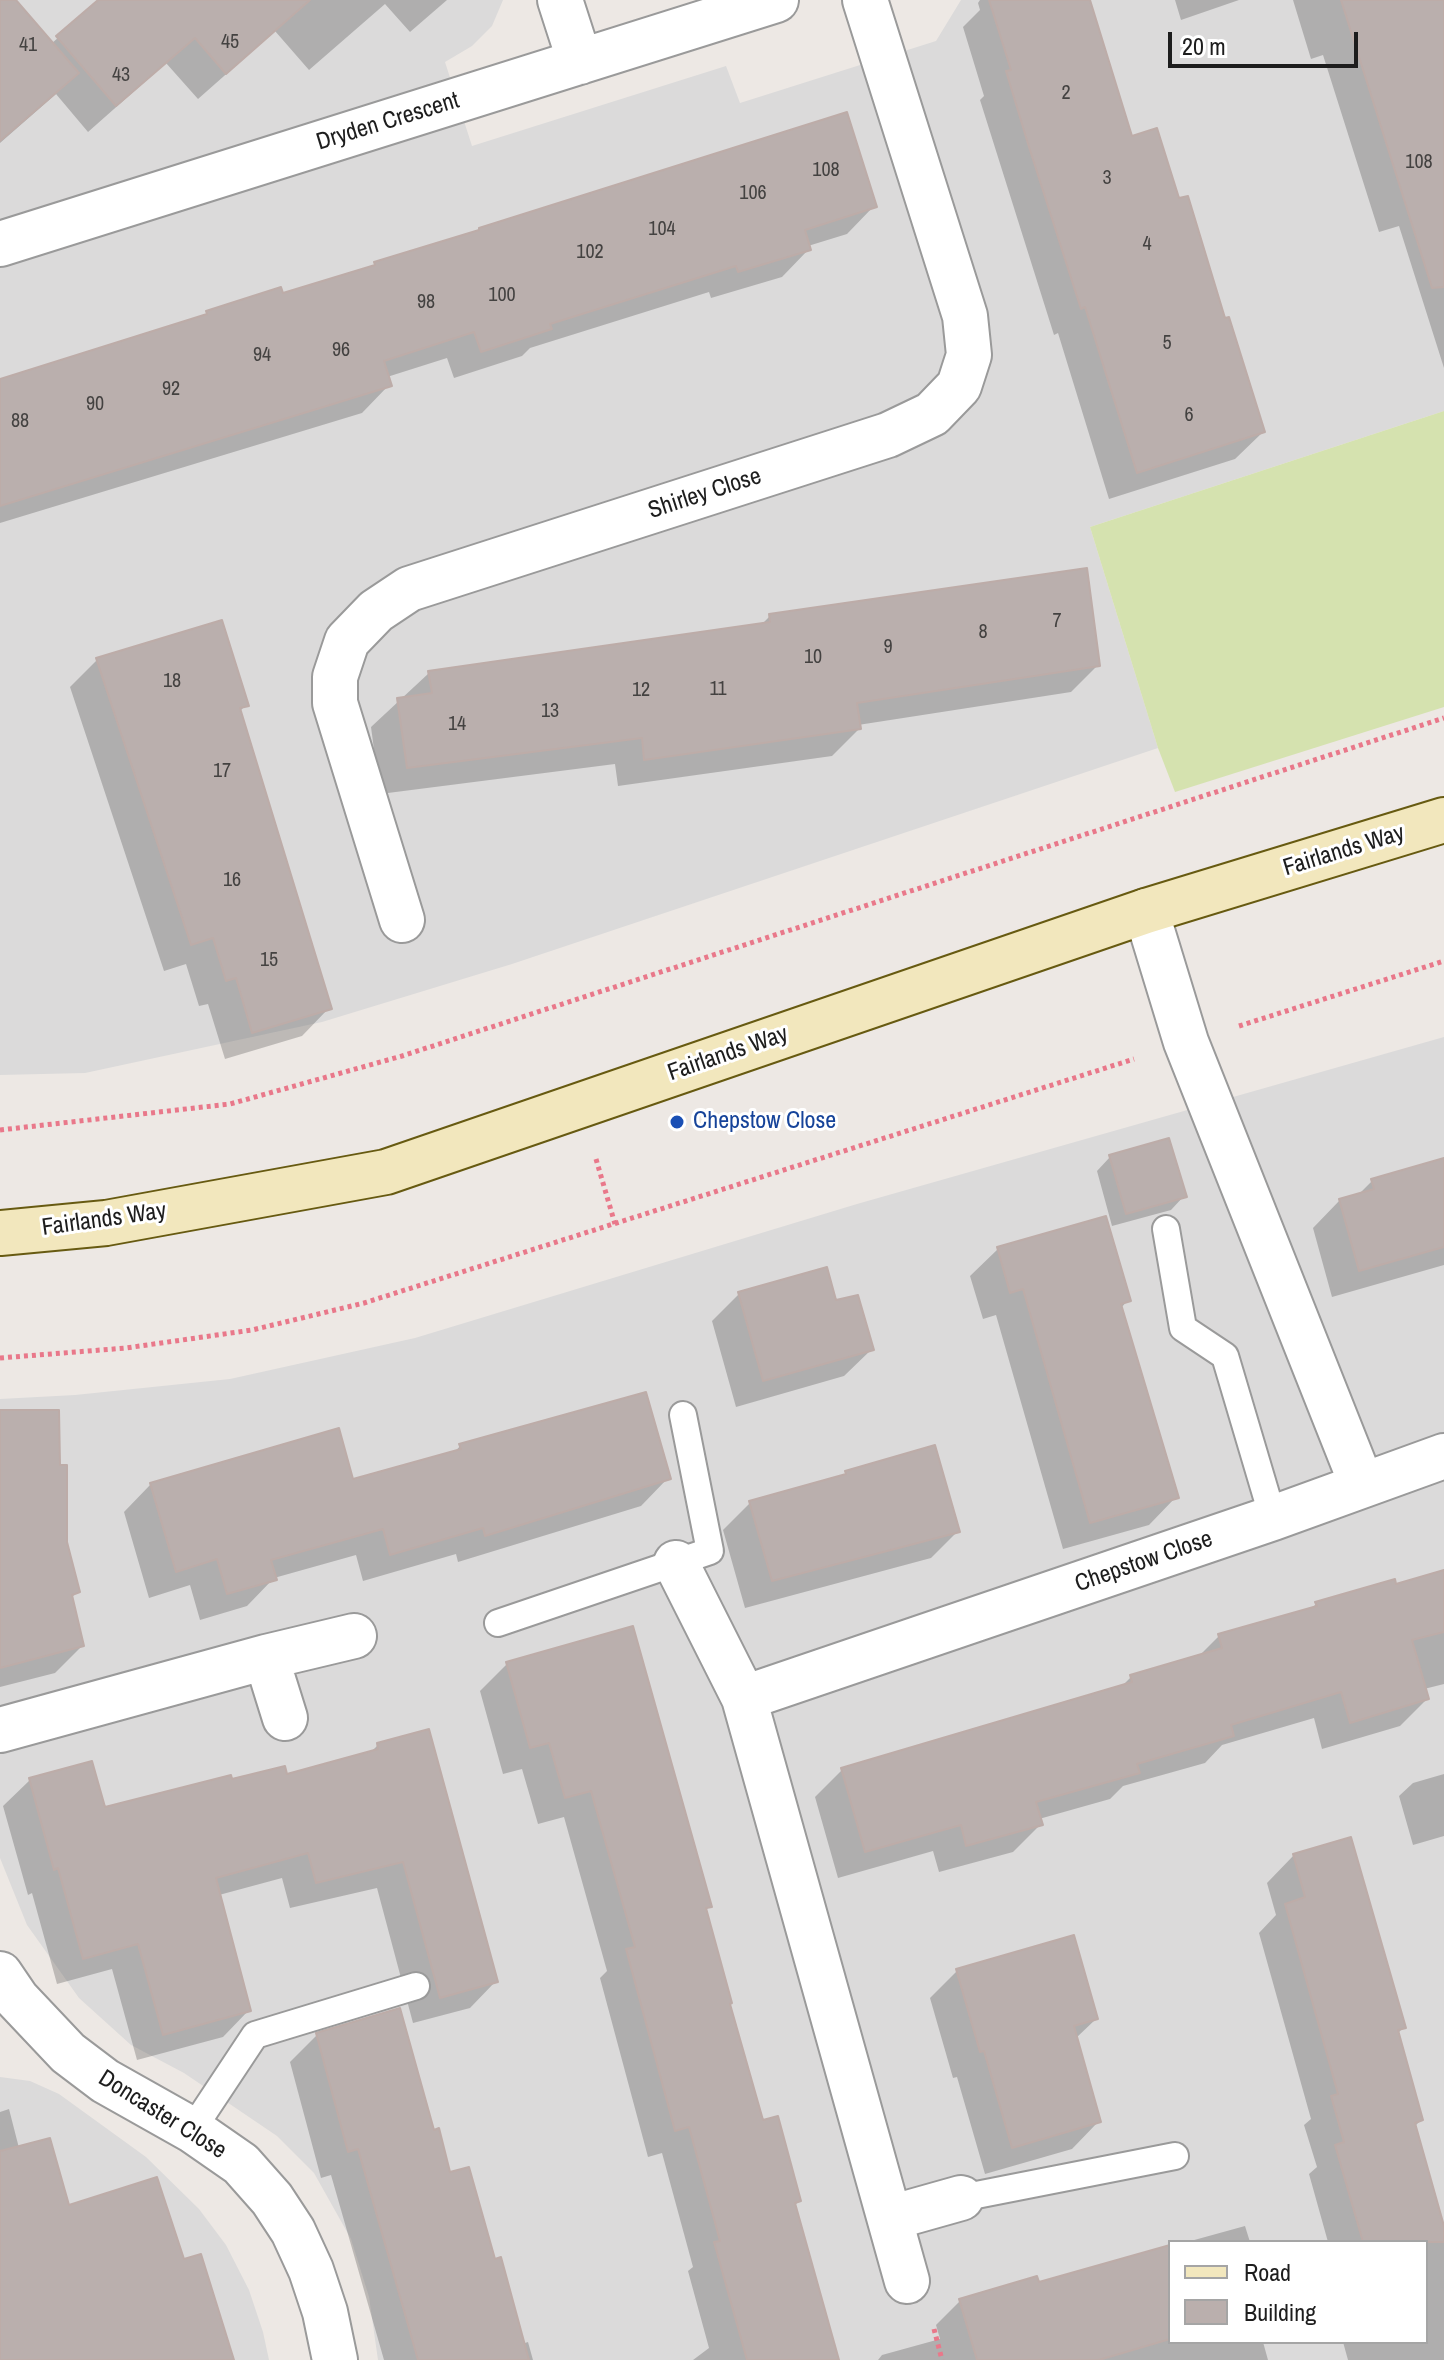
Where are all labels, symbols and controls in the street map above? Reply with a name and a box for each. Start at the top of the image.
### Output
scale bar [1172,16,1362,66]
text: 20 m [1182,30,1226,62]
house number: 45 [221,31,239,55]
house number: 41 [19,34,37,58]
house number: 43 [112,64,130,88]
house number: 2 [1061,82,1071,106]
street label: Dryden Crescent [313,87,463,157]
house number: 108 [1405,151,1433,175]
house number: 108 [812,159,840,183]
house number: 3 [1102,167,1112,191]
house number: 106 [739,182,767,206]
house number: 104 [648,218,676,242]
house number: 4 [1142,233,1152,257]
house number: 102 [576,241,604,265]
house number: 100 [488,284,516,308]
house number: 98 [417,291,435,315]
house number: 5 [1162,332,1172,356]
house number: 96 [332,339,350,363]
house number: 94 [253,344,271,368]
house number: 92 [162,378,180,402]
house number: 90 [86,393,104,417]
house number: 6 [1184,404,1194,428]
house number: 88 [11,410,29,434]
street label: Shirley Close [645,462,765,526]
house number: 7 [1052,610,1062,634]
house number: 8 [978,621,988,645]
house number: 9 [883,636,893,660]
house number: 10 [804,646,822,670]
house number: 18 [163,670,181,694]
house number: 11 [709,678,727,702]
house number: 12 [632,679,650,703]
house number: 13 [541,700,559,724]
house number: 14 [448,713,466,737]
house number: 17 [213,760,231,784]
street label: Fairlands Way [1280,819,1408,883]
house number: 16 [223,869,241,893]
house number: 15 [260,949,278,973]
street label: Fairlands Way [664,1020,792,1088]
place label: Chepstow Close [693,1108,836,1136]
marker: Chepstow Close [668,1113,686,1131]
street label: Fairlands Way [40,1197,168,1243]
street label: Chepstow Close [1072,1525,1216,1599]
street label: Doncaster Close [93,2064,231,2166]
legend [1168,2240,1428,2344]
text: Road [1244,2256,1291,2288]
text: Building [1244,2296,1316,2328]

